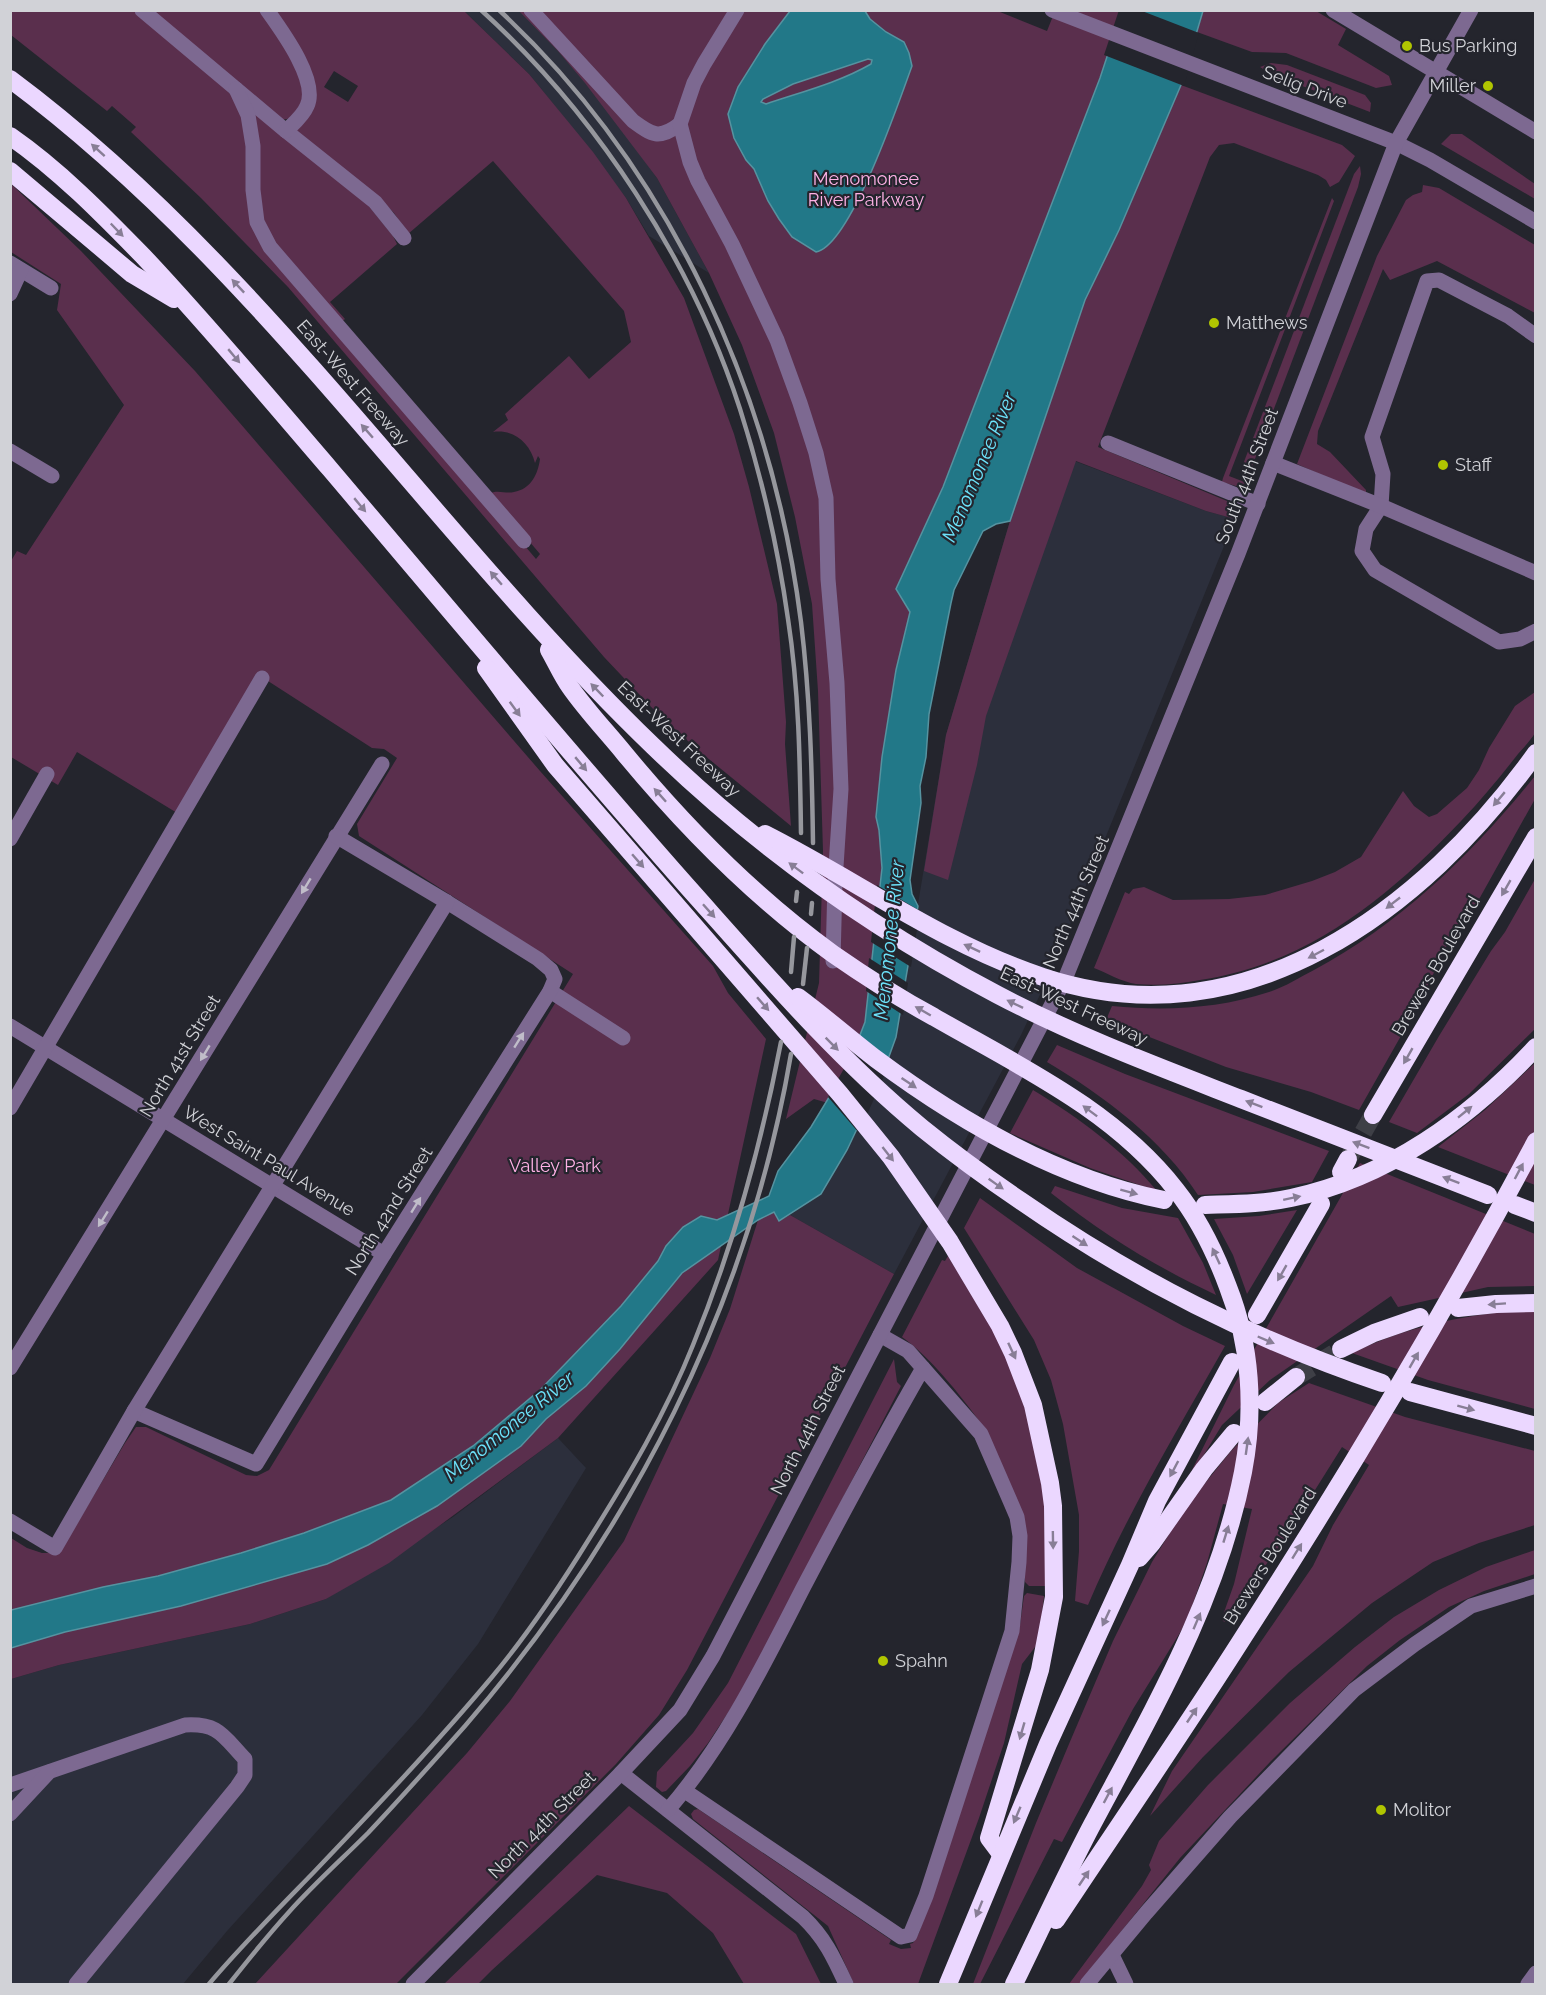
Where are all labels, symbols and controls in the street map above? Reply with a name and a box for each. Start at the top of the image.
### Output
place label: Bus Parking [1419,35,1517,56]
marker: Bus Parking [1400,39,1414,53]
street label: Selig Drive [1260,61,1351,112]
place label: Miller [1430,75,1477,96]
marker: Miller [1481,79,1495,93]
one-way arrow [91,144,106,157]
park label: Menomonee River Parkway [808,168,924,210]
one-way arrow [110,222,124,236]
one-way arrow [231,279,245,293]
place label: Matthews [1226,312,1308,333]
street label: East-West Freeway [293,315,414,450]
marker: Matthews [1207,316,1221,330]
one-way arrow [227,348,240,363]
water label: Menomonee River [937,387,1022,546]
street label: South 44th Street [1211,405,1282,547]
one-way arrow [361,424,374,439]
place label: Staff [1455,454,1493,475]
marker: Staff [1436,458,1450,472]
one-way arrow [353,497,366,512]
one-way arrow [490,571,503,586]
street label: East-West Freeway [614,676,745,801]
one-way arrow [590,683,604,698]
one-way arrow [509,701,521,717]
one-way arrow [575,756,588,772]
one-way arrow [654,788,667,803]
one-way arrow [1493,791,1506,807]
street label: North 44th Street [1038,832,1113,972]
one-way arrow [631,853,644,868]
water label: Menomonee River [869,858,909,1021]
one-way arrow [788,862,804,875]
one-way arrow [301,878,312,894]
one-way arrow [1501,879,1511,896]
street label: Brewers Boulevard [1387,892,1484,1039]
one-way arrow [1385,897,1401,910]
one-way arrow [702,903,715,918]
one-way arrow [964,944,981,953]
one-way arrow [1307,948,1325,958]
street label: East-West Freeway [997,962,1152,1049]
street label: North 41st Street [135,991,224,1121]
one-way arrow [756,996,769,1011]
one-way arrow [1007,999,1024,1008]
one-way arrow [914,1006,931,1016]
one-way arrow [514,1032,525,1048]
one-way arrow [824,1037,838,1051]
one-way arrow [199,1045,210,1061]
one-way arrow [1402,1048,1413,1064]
one-way arrow [901,1077,917,1089]
one-way arrow [1245,1099,1263,1109]
street label: West Saint Paul Avenue [180,1101,359,1220]
one-way arrow [1082,1104,1098,1117]
one-way arrow [1457,1106,1473,1119]
one-way arrow [1352,1140,1370,1150]
street label: North 42nd Street [341,1143,437,1279]
one-way arrow [882,1146,894,1161]
park label: Valley Park [509,1155,601,1176]
one-way arrow [1514,1163,1524,1180]
one-way arrow [1442,1175,1460,1184]
one-way arrow [988,1178,1004,1190]
one-way arrow [1120,1188,1138,1197]
one-way arrow [1283,1193,1302,1202]
one-way arrow [410,1197,421,1213]
one-way arrow [97,1211,108,1227]
one-way arrow [1072,1236,1089,1247]
one-way arrow [1211,1248,1220,1265]
one-way arrow [1276,1265,1287,1281]
one-way arrow [1487,1299,1506,1309]
one-way arrow [1258,1335,1276,1345]
one-way arrow [1008,1343,1017,1360]
one-way arrow [1409,1351,1419,1368]
street label: North 44th Street [766,1361,849,1498]
water label: Menomonee River [439,1365,580,1486]
one-way arrow [1457,1404,1475,1413]
one-way arrow [1243,1436,1252,1455]
one-way arrow [1169,1460,1179,1477]
street label: Brewers Boulevard [1219,1483,1320,1628]
one-way arrow [1222,1525,1231,1543]
one-way arrow [1049,1531,1058,1550]
one-way arrow [1292,1543,1303,1559]
one-way arrow [1101,1610,1111,1628]
one-way arrow [1193,1612,1202,1630]
place label: Spahn [895,1650,948,1671]
marker: Spahn [876,1654,890,1668]
one-way arrow [1186,1707,1197,1723]
one-way arrow [1017,1722,1026,1740]
street label: North 44th Street [484,1767,599,1882]
one-way arrow [1103,1786,1113,1803]
place label: Molitor [1393,1799,1452,1820]
marker: Molitor [1374,1803,1388,1817]
one-way arrow [1013,1807,1022,1824]
one-way arrow [1078,1870,1090,1886]
one-way arrow [974,1900,984,1918]

